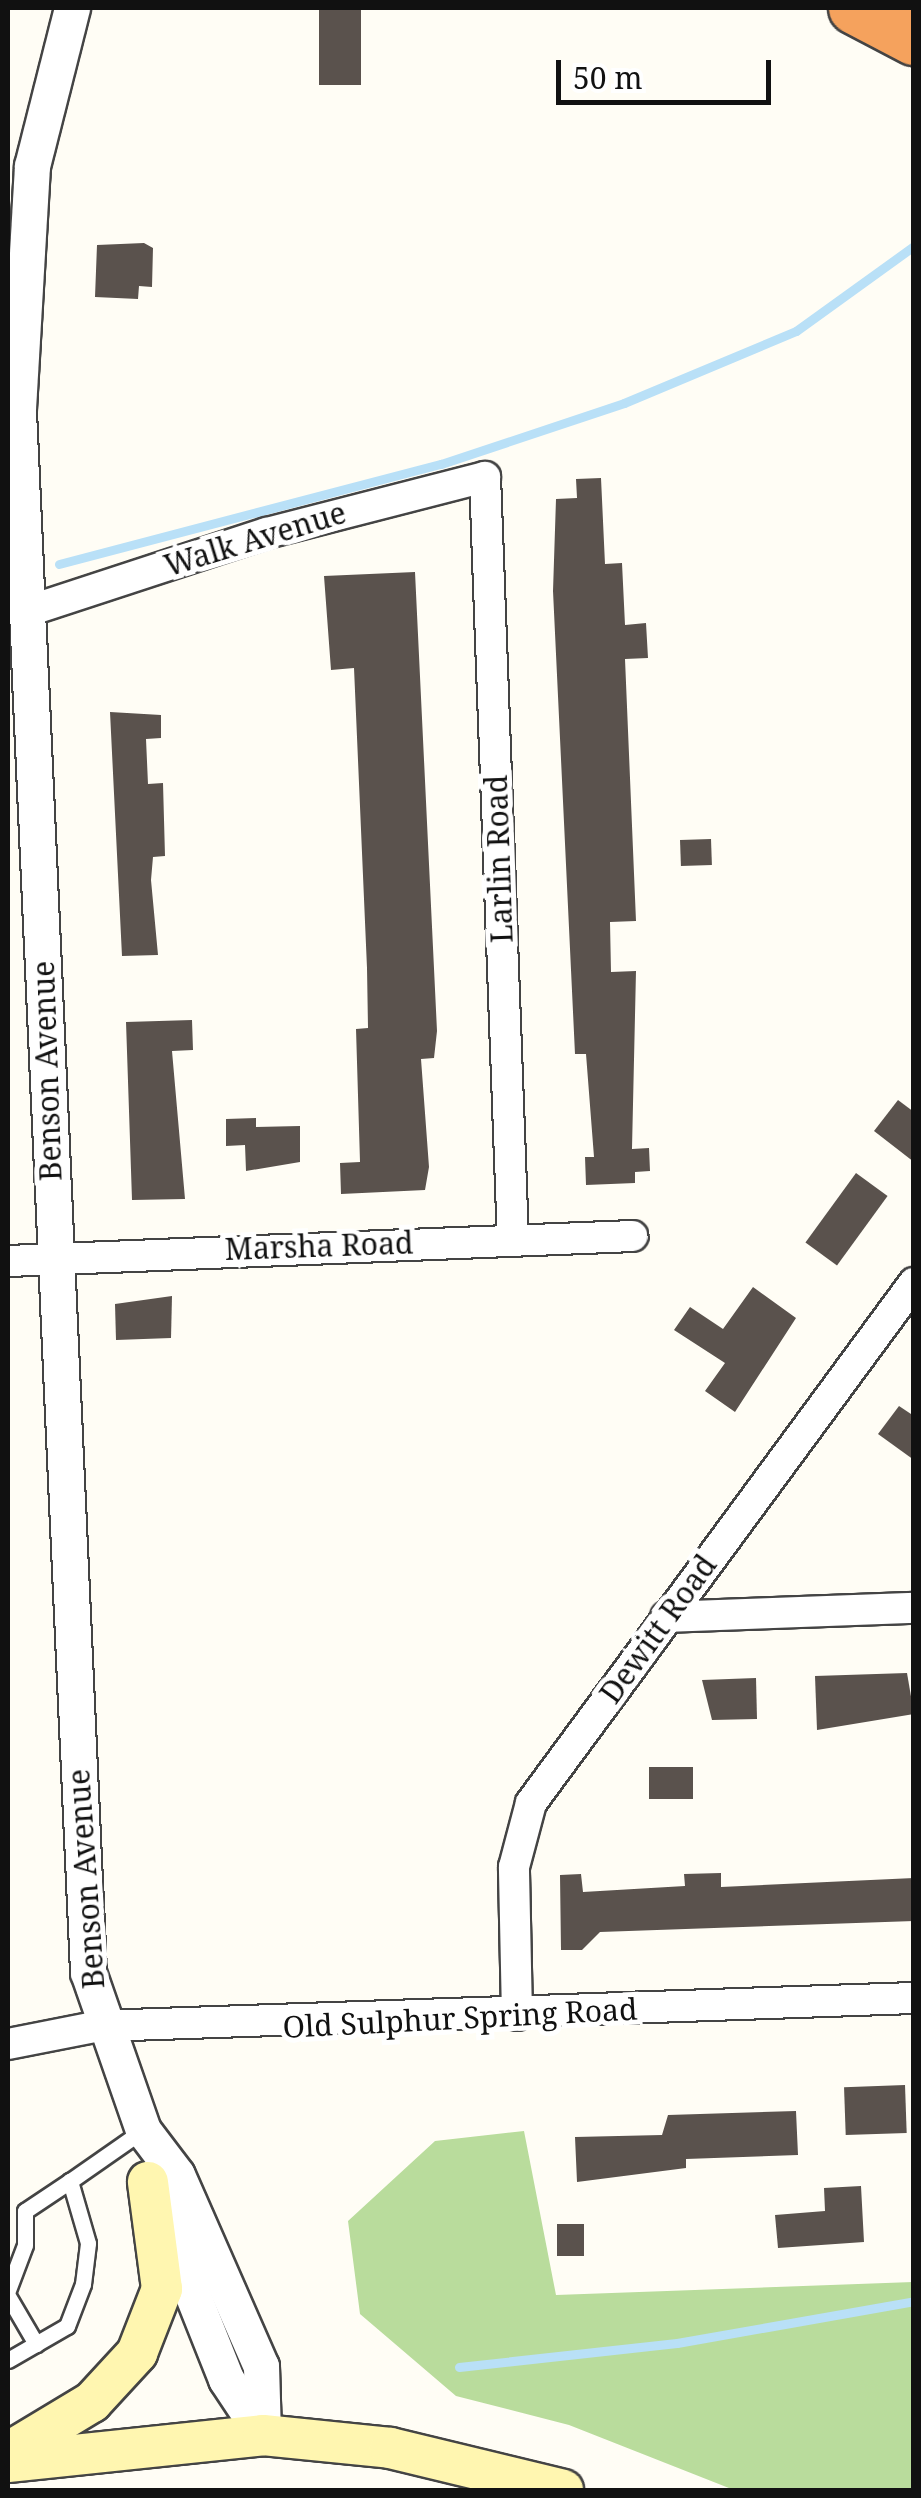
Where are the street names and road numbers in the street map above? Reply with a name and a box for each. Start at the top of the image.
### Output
street label: Walk Avenue [160,494,350,584]
street label: Larlin Road [478,774,520,944]
street label: Benson Avenue [25,960,69,1182]
street label: Marsha Road [224,1225,414,1267]
street label: Dewitt Road [592,1548,724,1710]
street label: Benson Avenue [60,1768,112,1990]
street label: Old Sulphur Spring Road [282,1991,638,2045]

